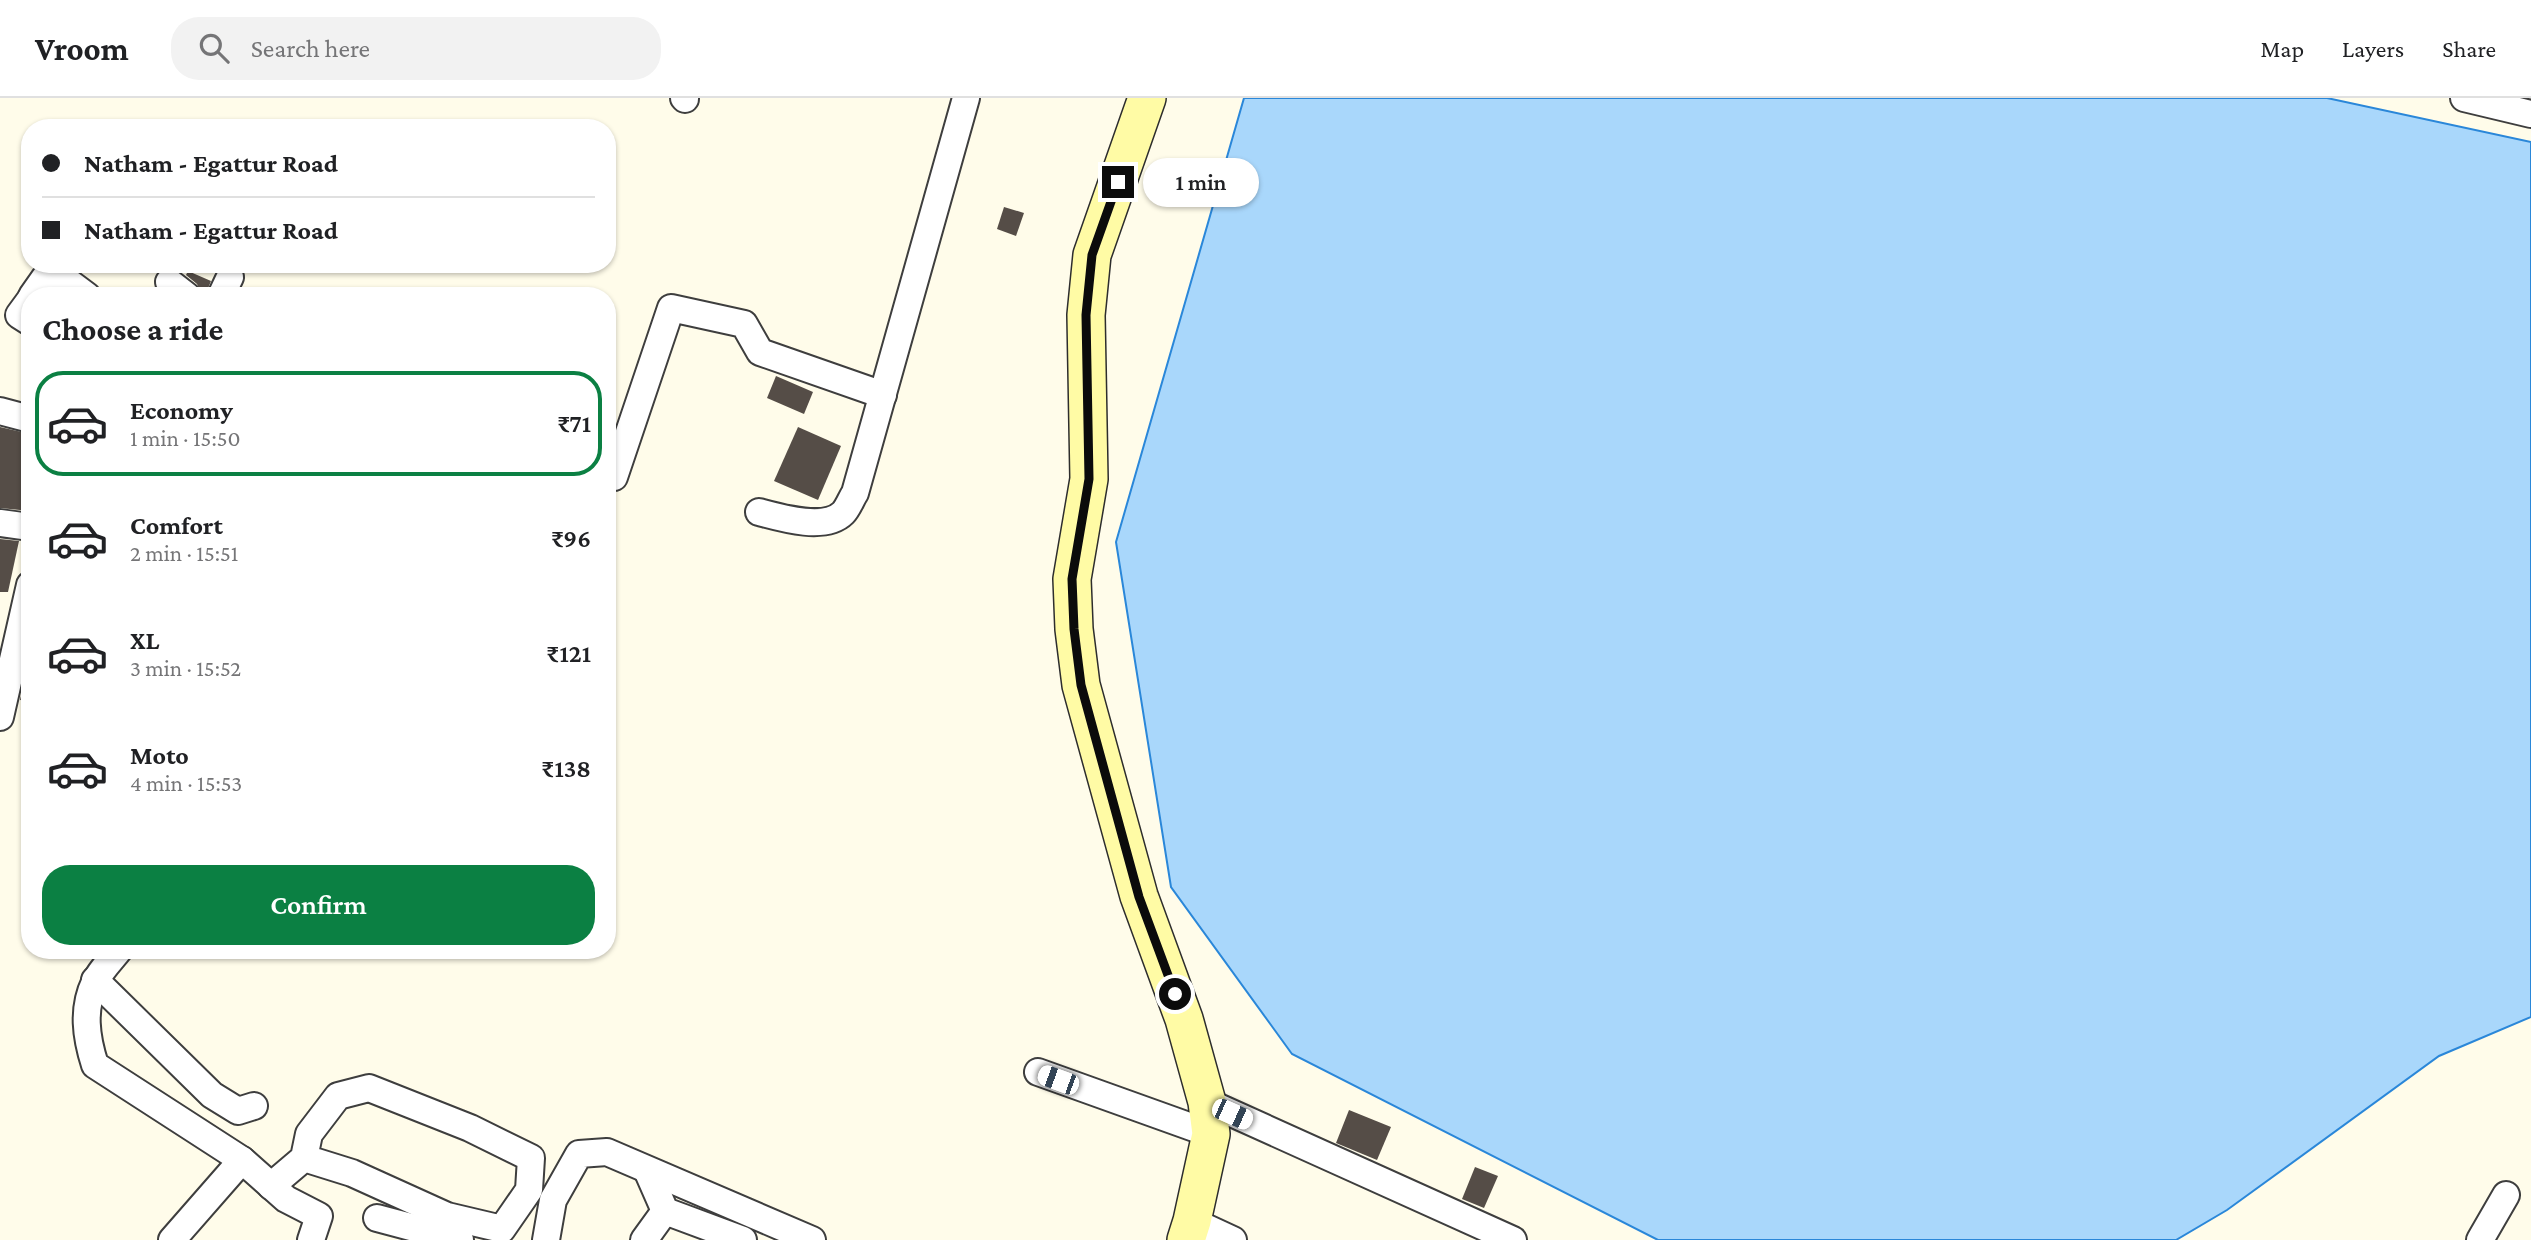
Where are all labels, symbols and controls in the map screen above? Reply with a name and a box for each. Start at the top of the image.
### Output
search box [171,17,661,80]
icon: search [195,29,233,67]
text: Vroom [35,30,129,67]
text: Search here [251,34,370,63]
text: Map [2260,35,2304,62]
text: Layers [2342,35,2404,62]
text: Share [2442,35,2496,62]
text: Natham - Egattur Road [84,149,338,178]
callout: 1 min [1142,158,1258,206]
route end [1102,166,1134,198]
text: 1 min [1175,169,1227,195]
text: Natham - Egattur Road [84,216,338,245]
text: Choose a ride [42,311,223,347]
icon: car [46,392,109,455]
text: Economy [130,396,233,425]
text: ₹71 [557,409,591,438]
text: 1 min · 15:50 [130,425,241,451]
icon: car [46,507,109,570]
text: Comfort [130,511,223,540]
text: ₹96 [551,524,591,553]
text: 2 min · 15:51 [130,540,238,566]
icon: car [46,622,109,685]
text: XL [130,626,159,655]
text: ₹121 [546,639,591,668]
text: 3 min · 15:52 [130,655,241,681]
icon: car [46,737,109,800]
text: Moto [130,741,189,770]
text: ₹138 [541,754,591,783]
text: 4 min · 15:53 [130,770,242,796]
button: Confirm [42,865,595,945]
route start [1159,978,1191,1010]
car [1035,1063,1082,1097]
car [1209,1096,1256,1132]

